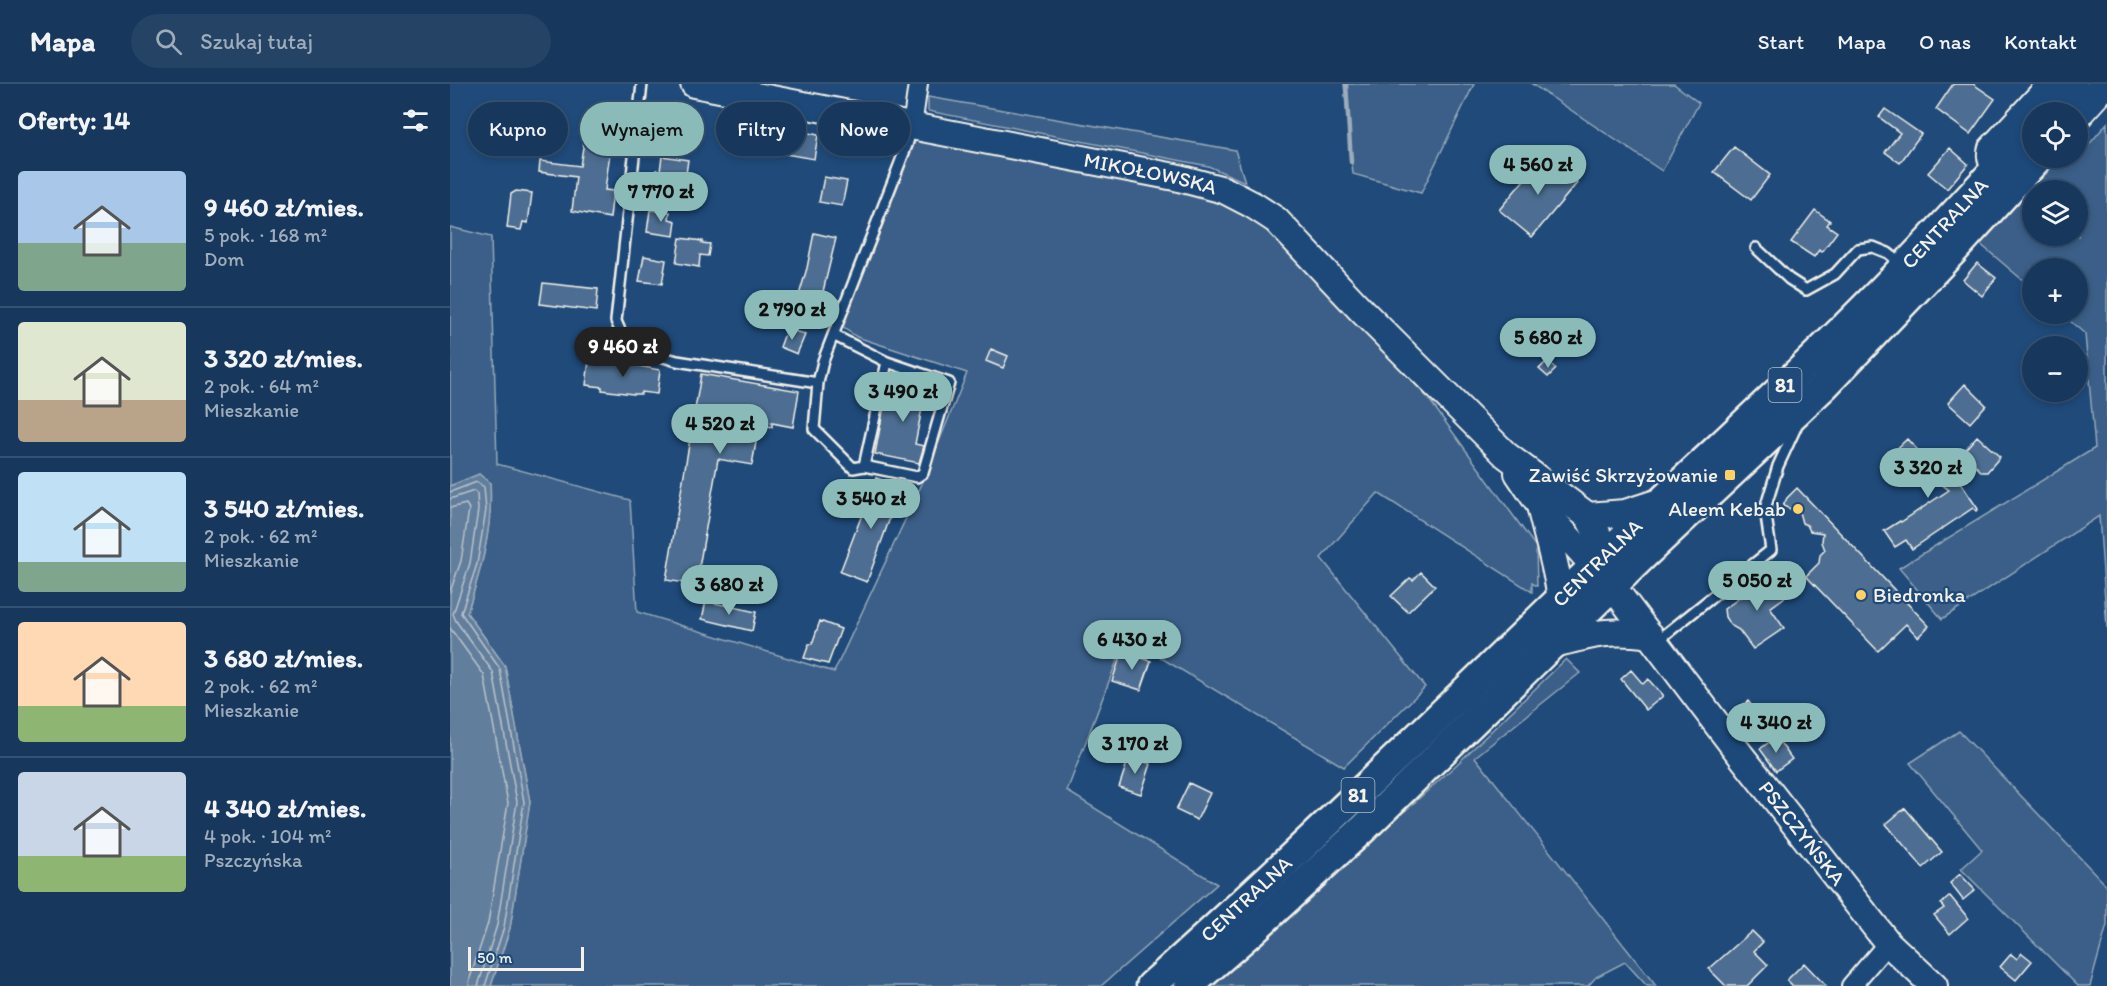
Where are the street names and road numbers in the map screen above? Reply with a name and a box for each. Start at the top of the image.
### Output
street label: MIKOŁOWSKA [1082,147,1220,200]
street label: CENTRALNA [1896,172,1994,274]
road number: 81 [1768,368,1802,402]
street label: CENTRALNA [1547,513,1647,612]
street label: PSZCZYŃSKA [1754,776,1851,891]
road number: 81 [1342,778,1374,812]
street label: CENTRALNA [1195,850,1297,947]

